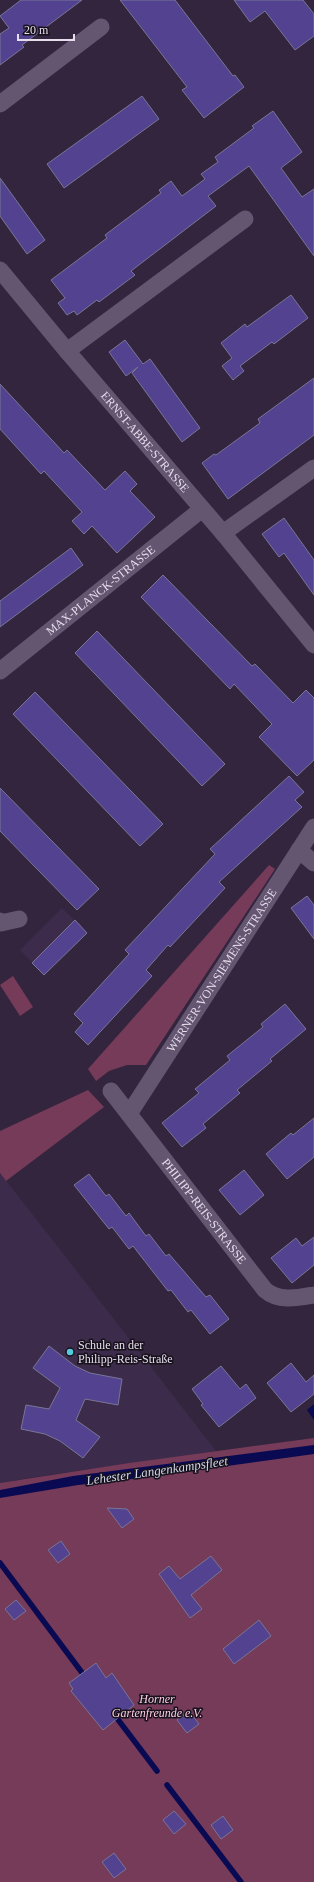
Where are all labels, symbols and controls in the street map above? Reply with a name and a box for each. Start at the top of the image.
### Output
scale bar [18,16,74,42]
text: 20 m [24,23,49,37]
street label: ERNST-ABBE-STRASSE [98,389,192,495]
street label: MAX-PLANCK-STRASSE [43,542,158,638]
street label: WERNER-VON-SIEMENS-STRASSE [164,886,279,1055]
street label: PHILIPP-REIS-STRASSE [159,1156,249,1267]
place label: Schule an der Philipp-Reis-Straße [78,1338,173,1366]
marker: Schule an der Philipp-Reis-Straße [65,1347,75,1357]
water label: Lehester Langenkampsfleet [84,1453,229,1488]
park label: Horner Gartenfreunde e.V. [112,1692,202,1720]

